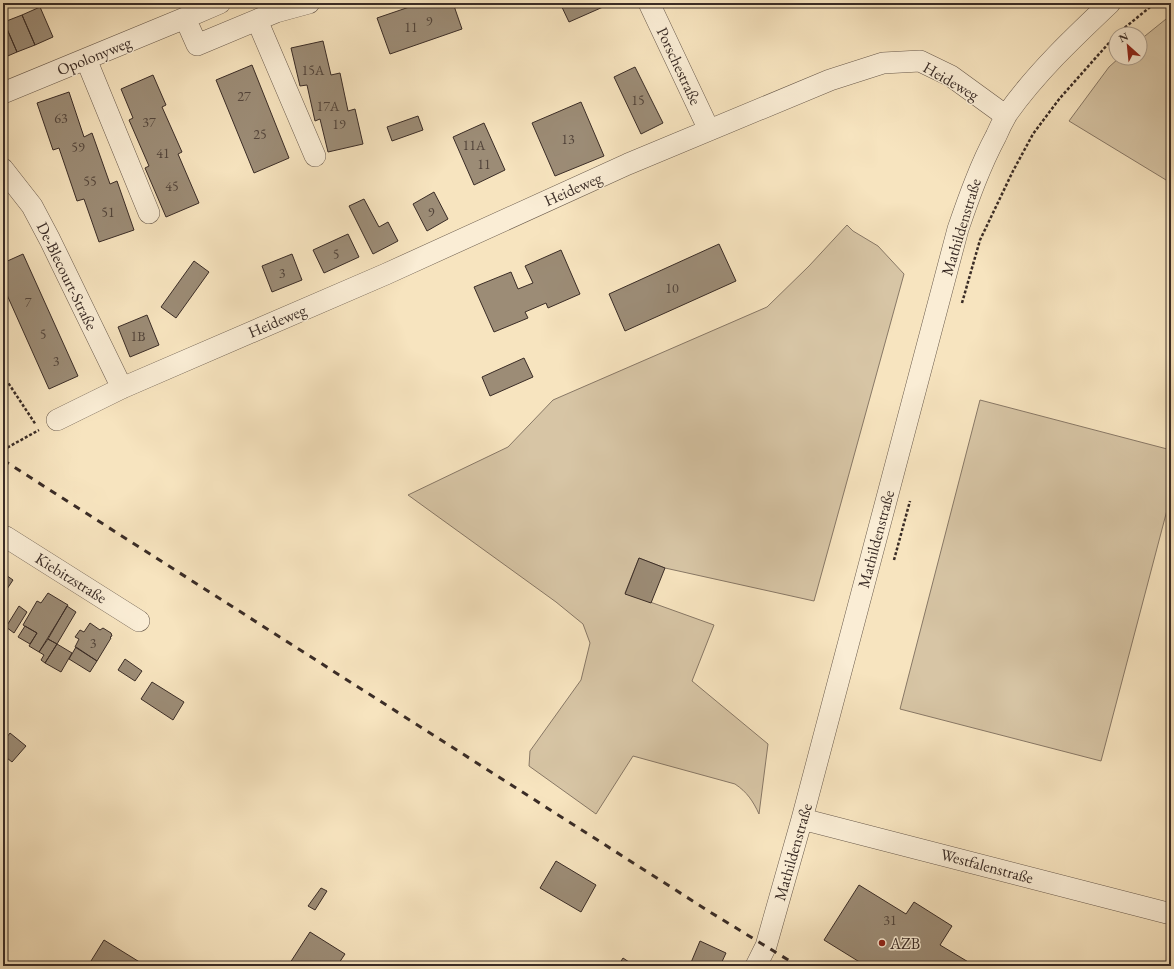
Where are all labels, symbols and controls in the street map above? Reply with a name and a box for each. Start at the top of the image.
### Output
house number: 9 [426,12,433,30]
house number: 11 [404,18,418,36]
street label: Porschestraße [652,24,706,108]
north arrow [1108,26,1148,66]
text: N [1116,29,1131,45]
street label: Opolonyweg [54,31,135,80]
street label: Heideweg [919,57,984,106]
house number: 15A [301,61,325,79]
house number: 27 [237,87,251,105]
house number: 15 [631,91,645,109]
house number: 17A [316,97,340,115]
house number: 63 [54,109,68,127]
house number: 37 [142,113,156,131]
house number: 19 [332,115,346,133]
house number: 25 [253,125,267,143]
house number: 13 [561,130,575,148]
house number: 11A [462,136,486,154]
house number: 59 [71,138,85,156]
house number: 41 [156,144,170,162]
house number: 11 [477,155,491,173]
street label: Heideweg [541,167,606,211]
house number: 55 [83,172,97,190]
street label: Mathildenstraße [936,176,986,278]
house number: 45 [165,177,179,195]
house number: 51 [101,203,115,221]
house number: 9 [428,203,435,221]
street label: De-Blecourt-Straße [32,218,102,334]
house number: 5 [333,245,339,263]
house number: 3 [279,264,286,282]
house number: 10 [665,279,679,297]
house number: 7 [25,293,32,311]
street label: Heideweg [245,299,310,343]
house number: 5 [40,325,46,343]
house number: 1B [131,327,145,345]
house number: 3 [53,352,60,370]
street label: Mathildenstraße [853,488,899,590]
street label: Kiebitzstraße [31,548,111,608]
house number: 3 [90,634,97,652]
street label: Mathildenstraße [769,801,817,903]
street label: Westfalenstraße [938,844,1036,888]
house number: 31 [883,911,897,929]
place label: AZB [889,933,920,954]
marker: AZB [877,938,887,948]

